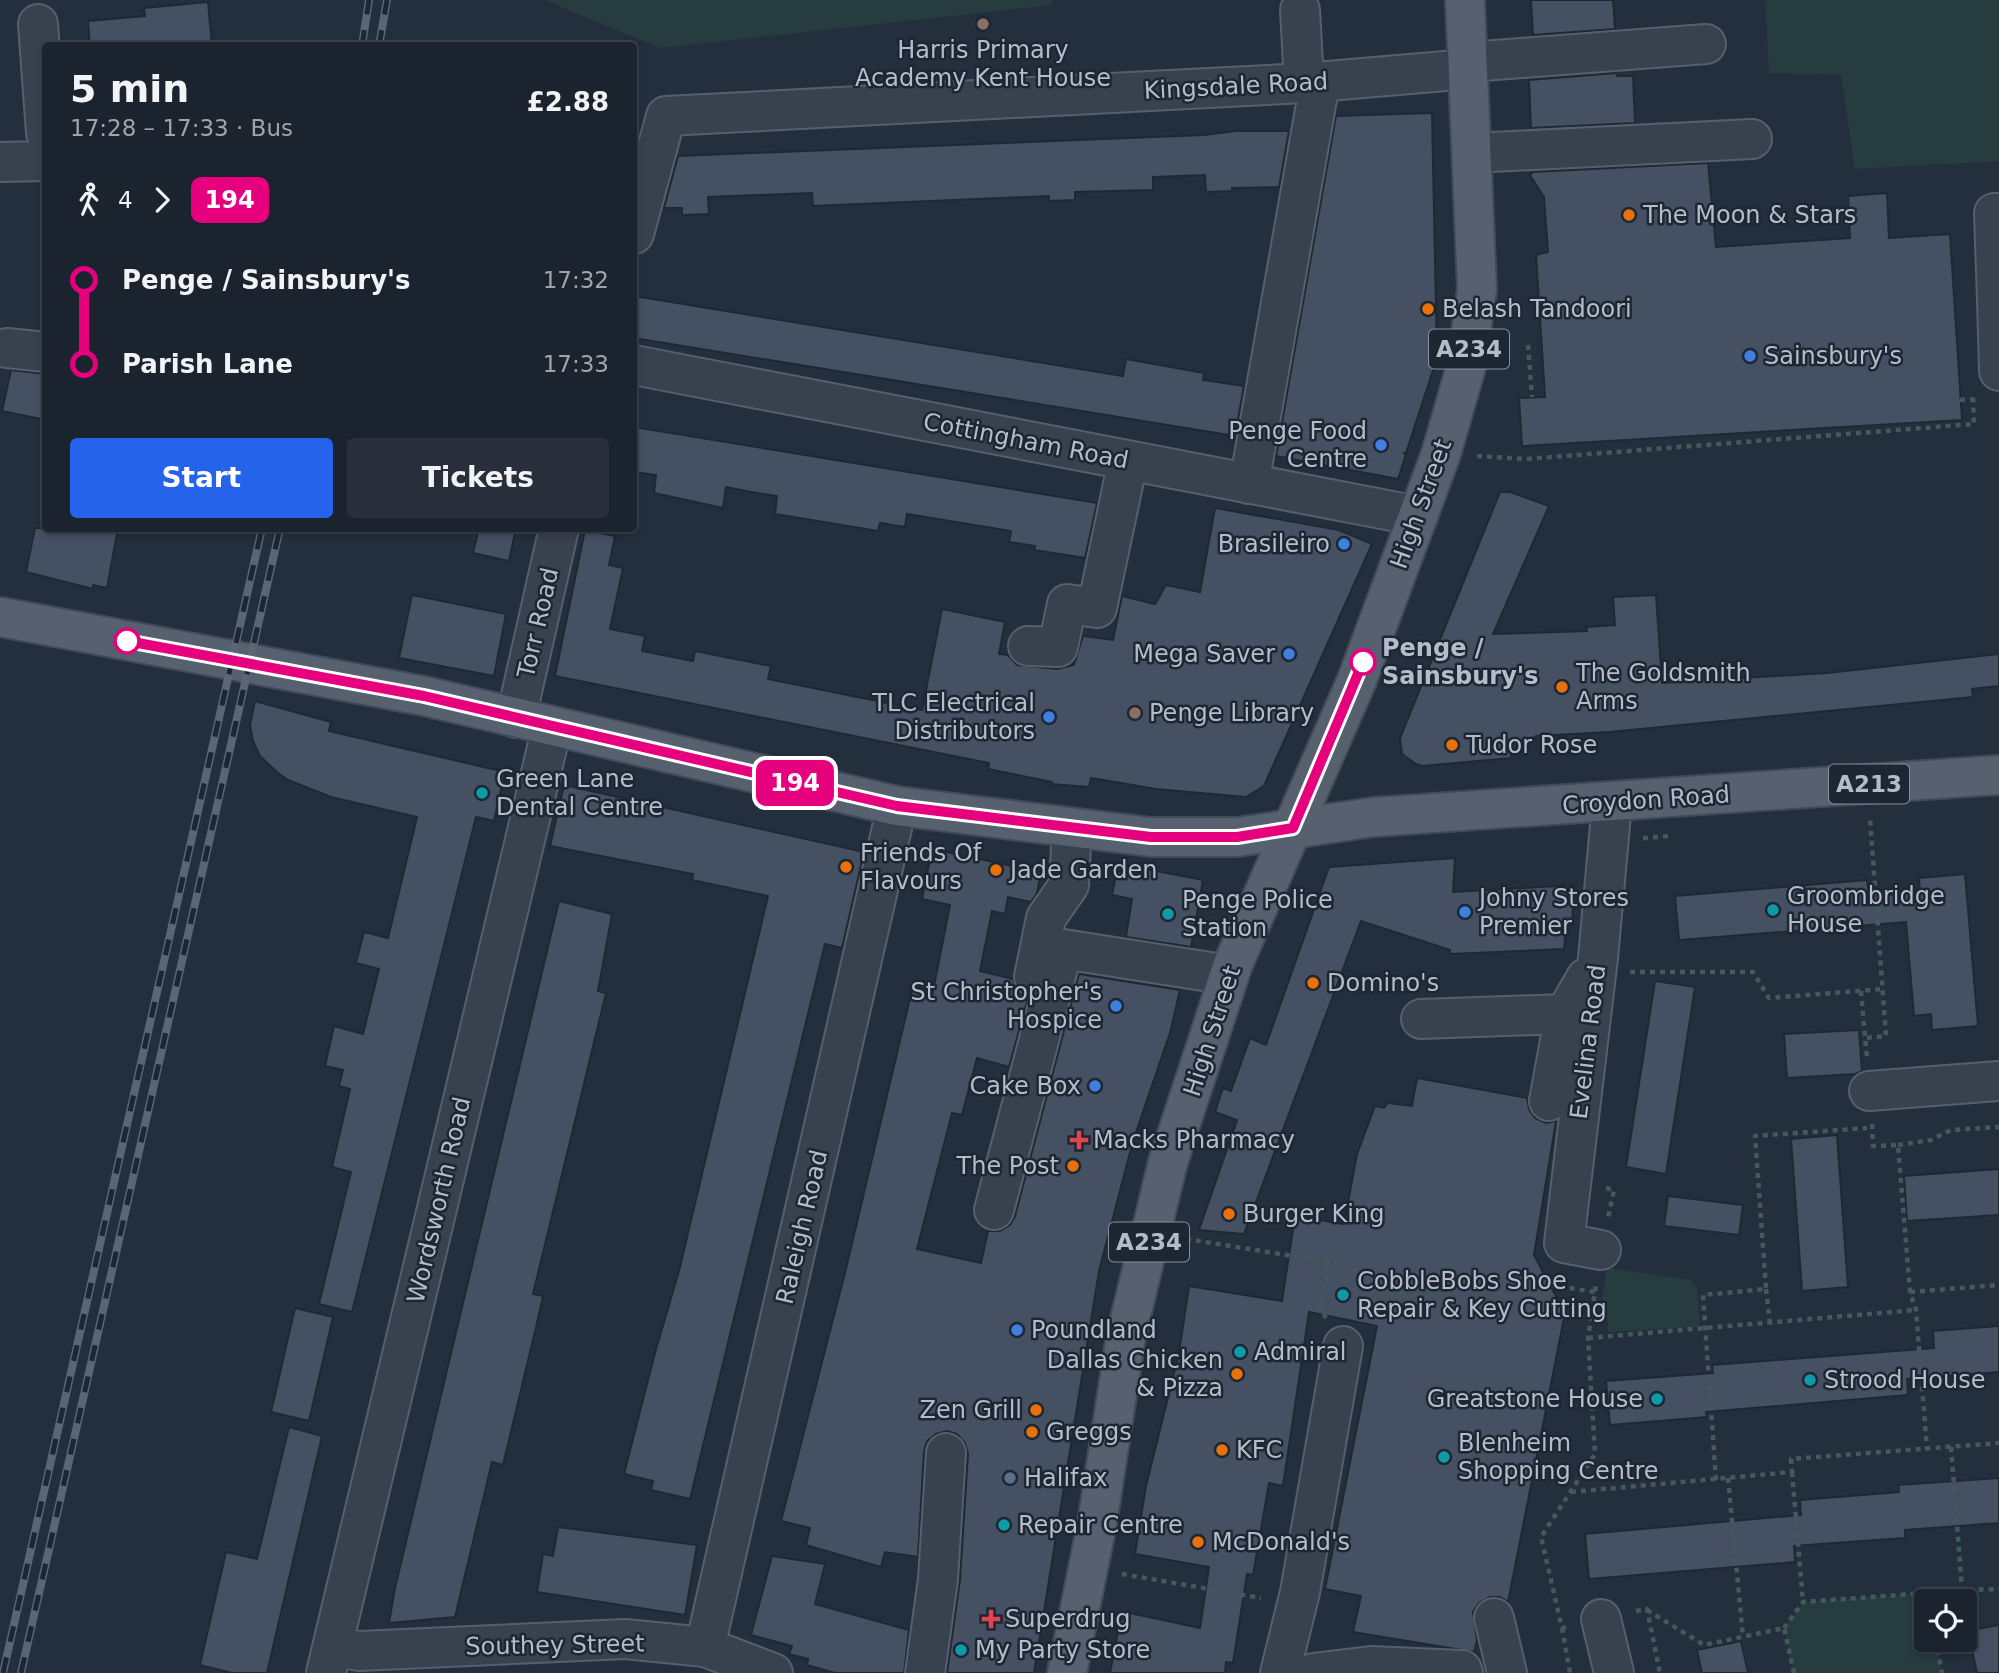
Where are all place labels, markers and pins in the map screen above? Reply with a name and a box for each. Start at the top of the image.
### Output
marker: Harris Primary Academy Kent House [975,16,991,32]
place label: Harris Primary Academy Kent House [855,36,1111,92]
place label: The Moon & Stars [1642,201,1856,229]
marker: The Moon & Stars [1621,207,1637,223]
place label: Belash Tandoori [1442,295,1632,323]
marker: Belash Tandoori [1420,301,1436,317]
place label: Sainsbury's [1764,342,1902,370]
marker: Sainsbury's [1742,348,1758,364]
place label: Penge Food Centre [1228,417,1367,473]
marker: Penge Food Centre [1373,437,1389,453]
place label: Brasileiro [1218,530,1330,558]
marker: Brasileiro [1336,536,1352,552]
unlabelled marker [114,628,140,654]
place label: Penge / Sainsbury's [1382,634,1538,690]
place label: Mega Saver [1133,640,1275,668]
marker: Mega Saver [1281,646,1297,662]
marker: Penge / Sainsbury's [1350,649,1376,675]
place label: The Goldsmith Arms [1575,659,1751,715]
marker: The Goldsmith Arms [1554,679,1570,695]
place label: TLC Electrical Distributors [871,689,1035,745]
place label: Penge Library [1149,699,1314,727]
marker: Penge Library [1127,705,1143,721]
marker: TLC Electrical Distributors [1041,709,1057,725]
place label: Tudor Rose [1465,731,1597,759]
marker: Tudor Rose [1444,737,1460,753]
place label: Green Lane Dental Centre [496,765,663,821]
marker: Green Lane Dental Centre [474,785,490,801]
place label: Friends Of Flavours [860,839,982,895]
place label: Jade Garden [1008,856,1157,884]
marker: Friends Of Flavours [838,859,854,875]
marker: Jade Garden [988,862,1004,878]
place label: Groombridge House [1787,882,1945,938]
place label: Johny Stores Premier [1477,884,1629,940]
place label: Penge Police Station [1182,886,1333,942]
marker: Groombridge House [1765,902,1781,918]
marker: Johny Stores Premier [1457,904,1473,920]
marker: Penge Police Station [1160,906,1176,922]
place label: Domino's [1327,969,1439,997]
marker: Domino's [1305,975,1321,991]
place label: St Christopher's Hospice [910,978,1102,1034]
marker: St Christopher's Hospice [1108,998,1124,1014]
place label: Cake Box [969,1072,1081,1100]
marker: Cake Box [1087,1078,1103,1094]
place label: Macks Pharmacy [1093,1126,1295,1154]
marker: Macks Pharmacy [1071,1132,1087,1148]
place label: The Post [956,1152,1059,1180]
marker: The Post [1065,1158,1081,1174]
place label: Burger King [1243,1200,1384,1228]
marker: Burger King [1221,1206,1237,1222]
place label: CobbleBobs Shoe Repair & Key Cutting [1357,1267,1607,1323]
marker: CobbleBobs Shoe Repair & Key Cutting [1335,1287,1351,1303]
place label: Poundland [1031,1316,1157,1344]
marker: Poundland [1009,1322,1025,1338]
place label: Admiral [1254,1338,1347,1366]
marker: Admiral [1232,1344,1248,1360]
place label: Dallas Chicken & Pizza [1047,1346,1223,1402]
marker: Dallas Chicken & Pizza [1229,1366,1245,1382]
place label: Strood House [1824,1366,1985,1394]
marker: Strood House [1802,1372,1818,1388]
place label: Greatstone House [1427,1385,1643,1413]
marker: Greatstone House [1649,1391,1665,1407]
place label: Zen Grill [919,1396,1022,1424]
marker: Zen Grill [1028,1402,1044,1418]
place label: Greggs [1046,1418,1132,1446]
marker: Greggs [1024,1424,1040,1440]
place label: Blenheim Shopping Centre [1458,1429,1659,1485]
place label: KFC [1236,1436,1282,1464]
marker: KFC [1214,1442,1230,1458]
marker: Blenheim Shopping Centre [1436,1449,1452,1465]
place label: Halifax [1024,1464,1107,1492]
marker: Halifax [1002,1470,1018,1486]
place label: Repair Centre [1018,1511,1183,1539]
marker: Repair Centre [996,1517,1012,1533]
place label: McDonald's [1212,1528,1350,1556]
marker: McDonald's [1190,1534,1206,1550]
place label: Superdrug [1005,1605,1130,1633]
marker: Superdrug [983,1611,999,1627]
place label: My Party Store [975,1636,1150,1664]
marker: My Party Store [953,1642,969,1658]

